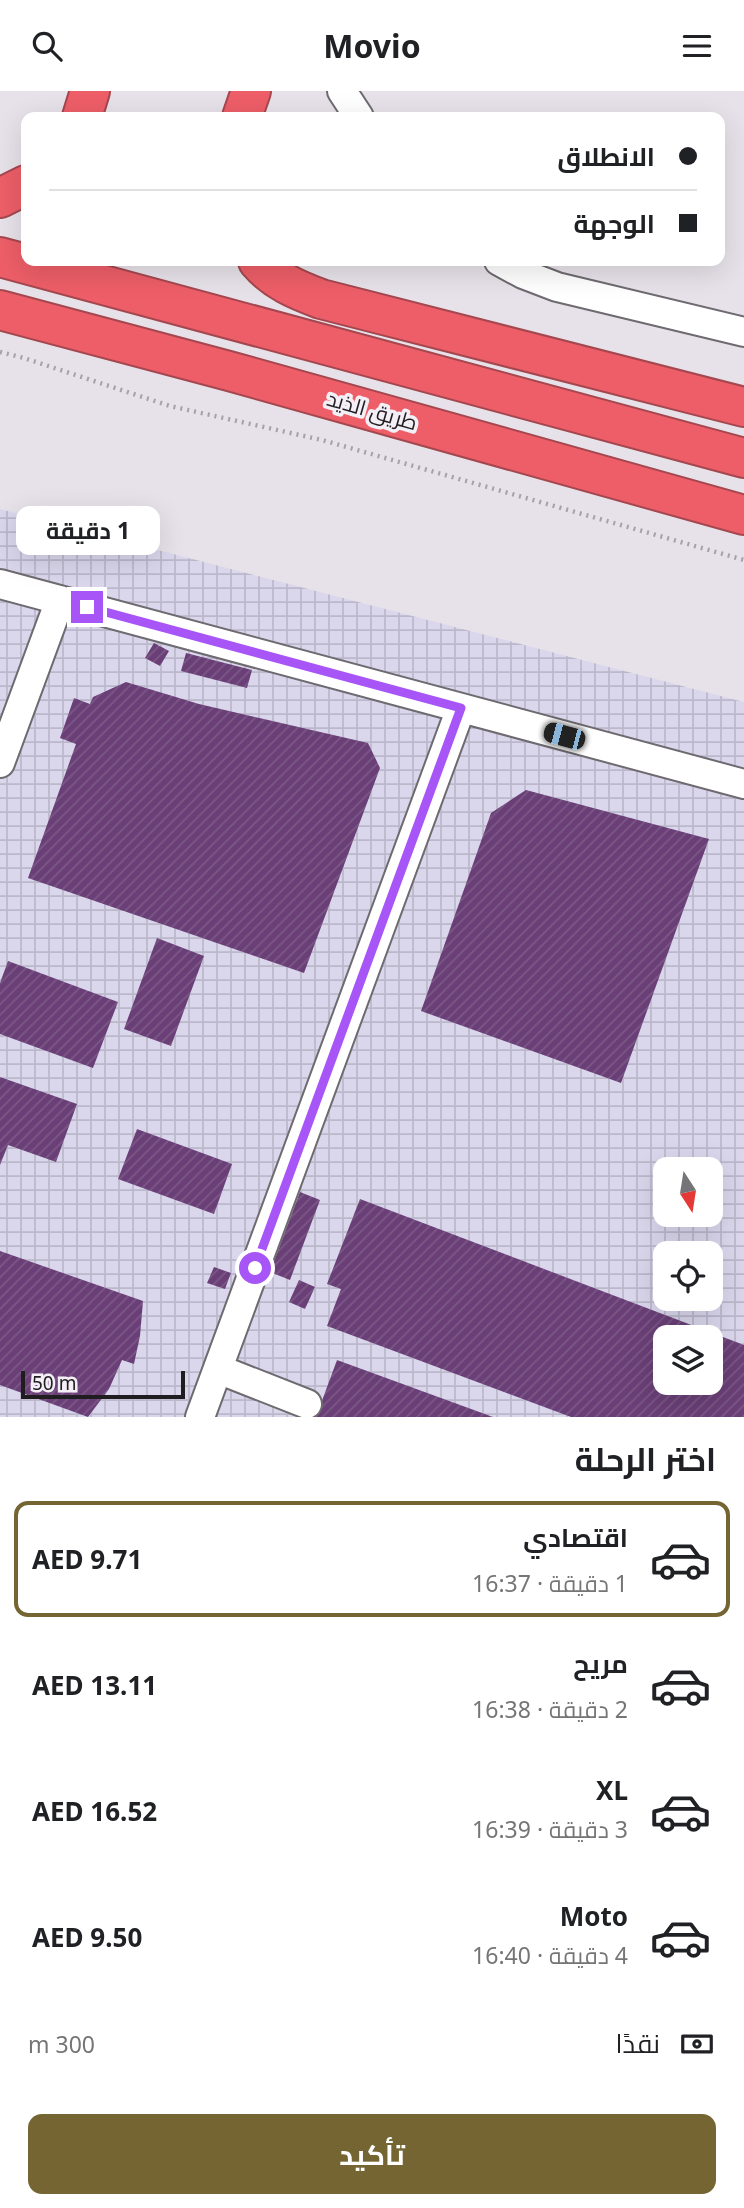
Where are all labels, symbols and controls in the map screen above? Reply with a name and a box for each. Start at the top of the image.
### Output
text: Movio [323,24,421,67]
icon: search [28,27,66,65]
icon: menu [678,27,716,65]
text: الانطلاق [557,138,655,174]
text: الوجهة [574,205,655,241]
street label: طريق الذيد [324,384,421,436]
callout: 1 دقيقة [15,505,159,554]
text: 1 دقيقة [46,514,130,546]
route end [71,591,103,623]
car [541,720,588,752]
north arrow [653,1157,723,1227]
map controls [653,1157,723,1395]
button: locate [653,1241,723,1311]
route start [239,1252,271,1284]
button: layers [653,1325,723,1395]
scale bar [21,1368,186,1400]
text: 50 m [32,1370,76,1396]
text: اختر الرحلة [575,1437,716,1480]
text: اقتصادي [523,1519,628,1555]
icon: car [649,1528,712,1591]
text: AED 9.71 [32,1541,142,1577]
text: 1 دقيقة · 16:37 [472,1567,628,1599]
text: مريح [573,1645,628,1681]
icon: car [649,1654,712,1717]
text: AED 13.11 [32,1667,157,1703]
text: 2 دقيقة · 16:38 [472,1693,628,1725]
text: XL [596,1772,628,1808]
icon: car [649,1780,712,1843]
text: AED 16.52 [32,1793,157,1829]
text: 3 دقيقة · 16:39 [472,1813,628,1845]
text: Moto [560,1898,628,1934]
icon: car [649,1906,712,1969]
text: AED 9.50 [32,1919,142,1955]
text: 4 دقيقة · 16:40 [472,1939,628,1971]
text: نقدًا [616,2025,660,2061]
icon: cash [678,2025,716,2063]
text: 300 m [28,2028,95,2060]
button: تأكيد [28,2114,716,2194]

